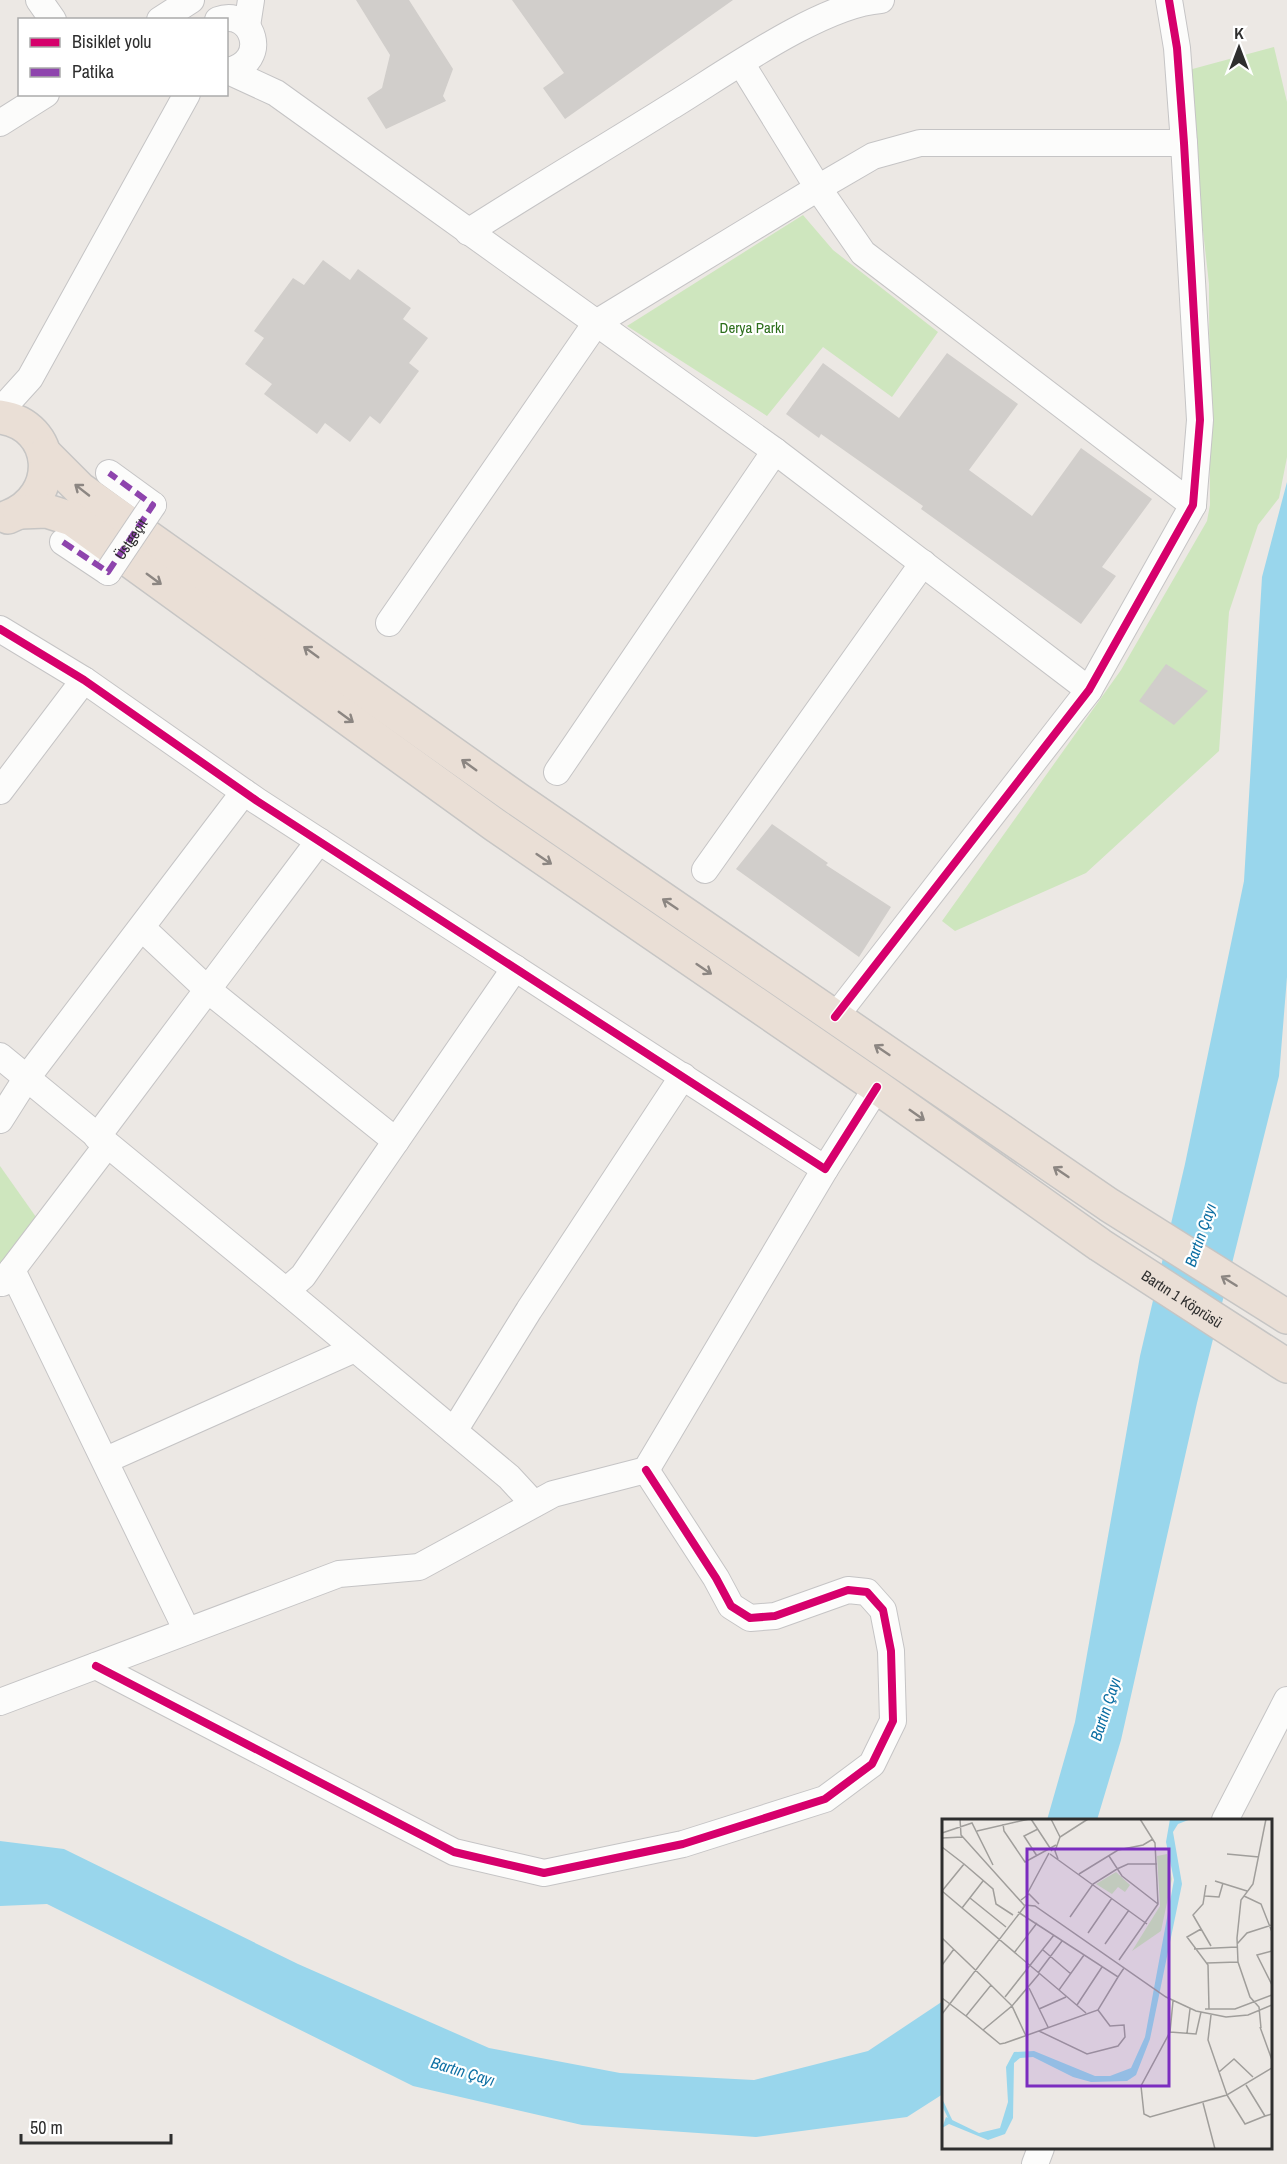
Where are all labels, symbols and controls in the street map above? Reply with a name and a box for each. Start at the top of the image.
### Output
legend [18,18,228,96]
north arrow [1209,18,1269,78]
text: K [1234,22,1244,44]
text: Bisiklet yolu [72,29,152,54]
text: Patika [72,59,114,84]
park label: Derya Parkı [720,317,784,338]
one-way arrow [75,484,91,497]
street label: Üstgeçit [109,514,152,563]
one-way arrow [146,572,162,585]
one-way arrow [303,646,319,658]
one-way arrow [338,711,354,724]
one-way arrow [462,759,478,771]
one-way arrow [535,852,552,865]
one-way arrow [662,898,678,910]
one-way arrow [696,963,712,975]
one-way arrow [875,1044,891,1056]
one-way arrow [908,1109,924,1121]
one-way arrow [1053,1166,1069,1178]
water label: Bartın Çayı [1179,1200,1221,1270]
street label: Bartın 1 Köprüsü [1138,1264,1227,1332]
one-way arrow [1221,1274,1238,1286]
water label: Bartın Çayı [1084,1674,1126,1744]
inset map [942,1819,1272,2149]
water label: Bartın Çayı [428,2051,498,2091]
scale bar [21,2107,171,2145]
text: 50 m [30,2115,63,2140]

